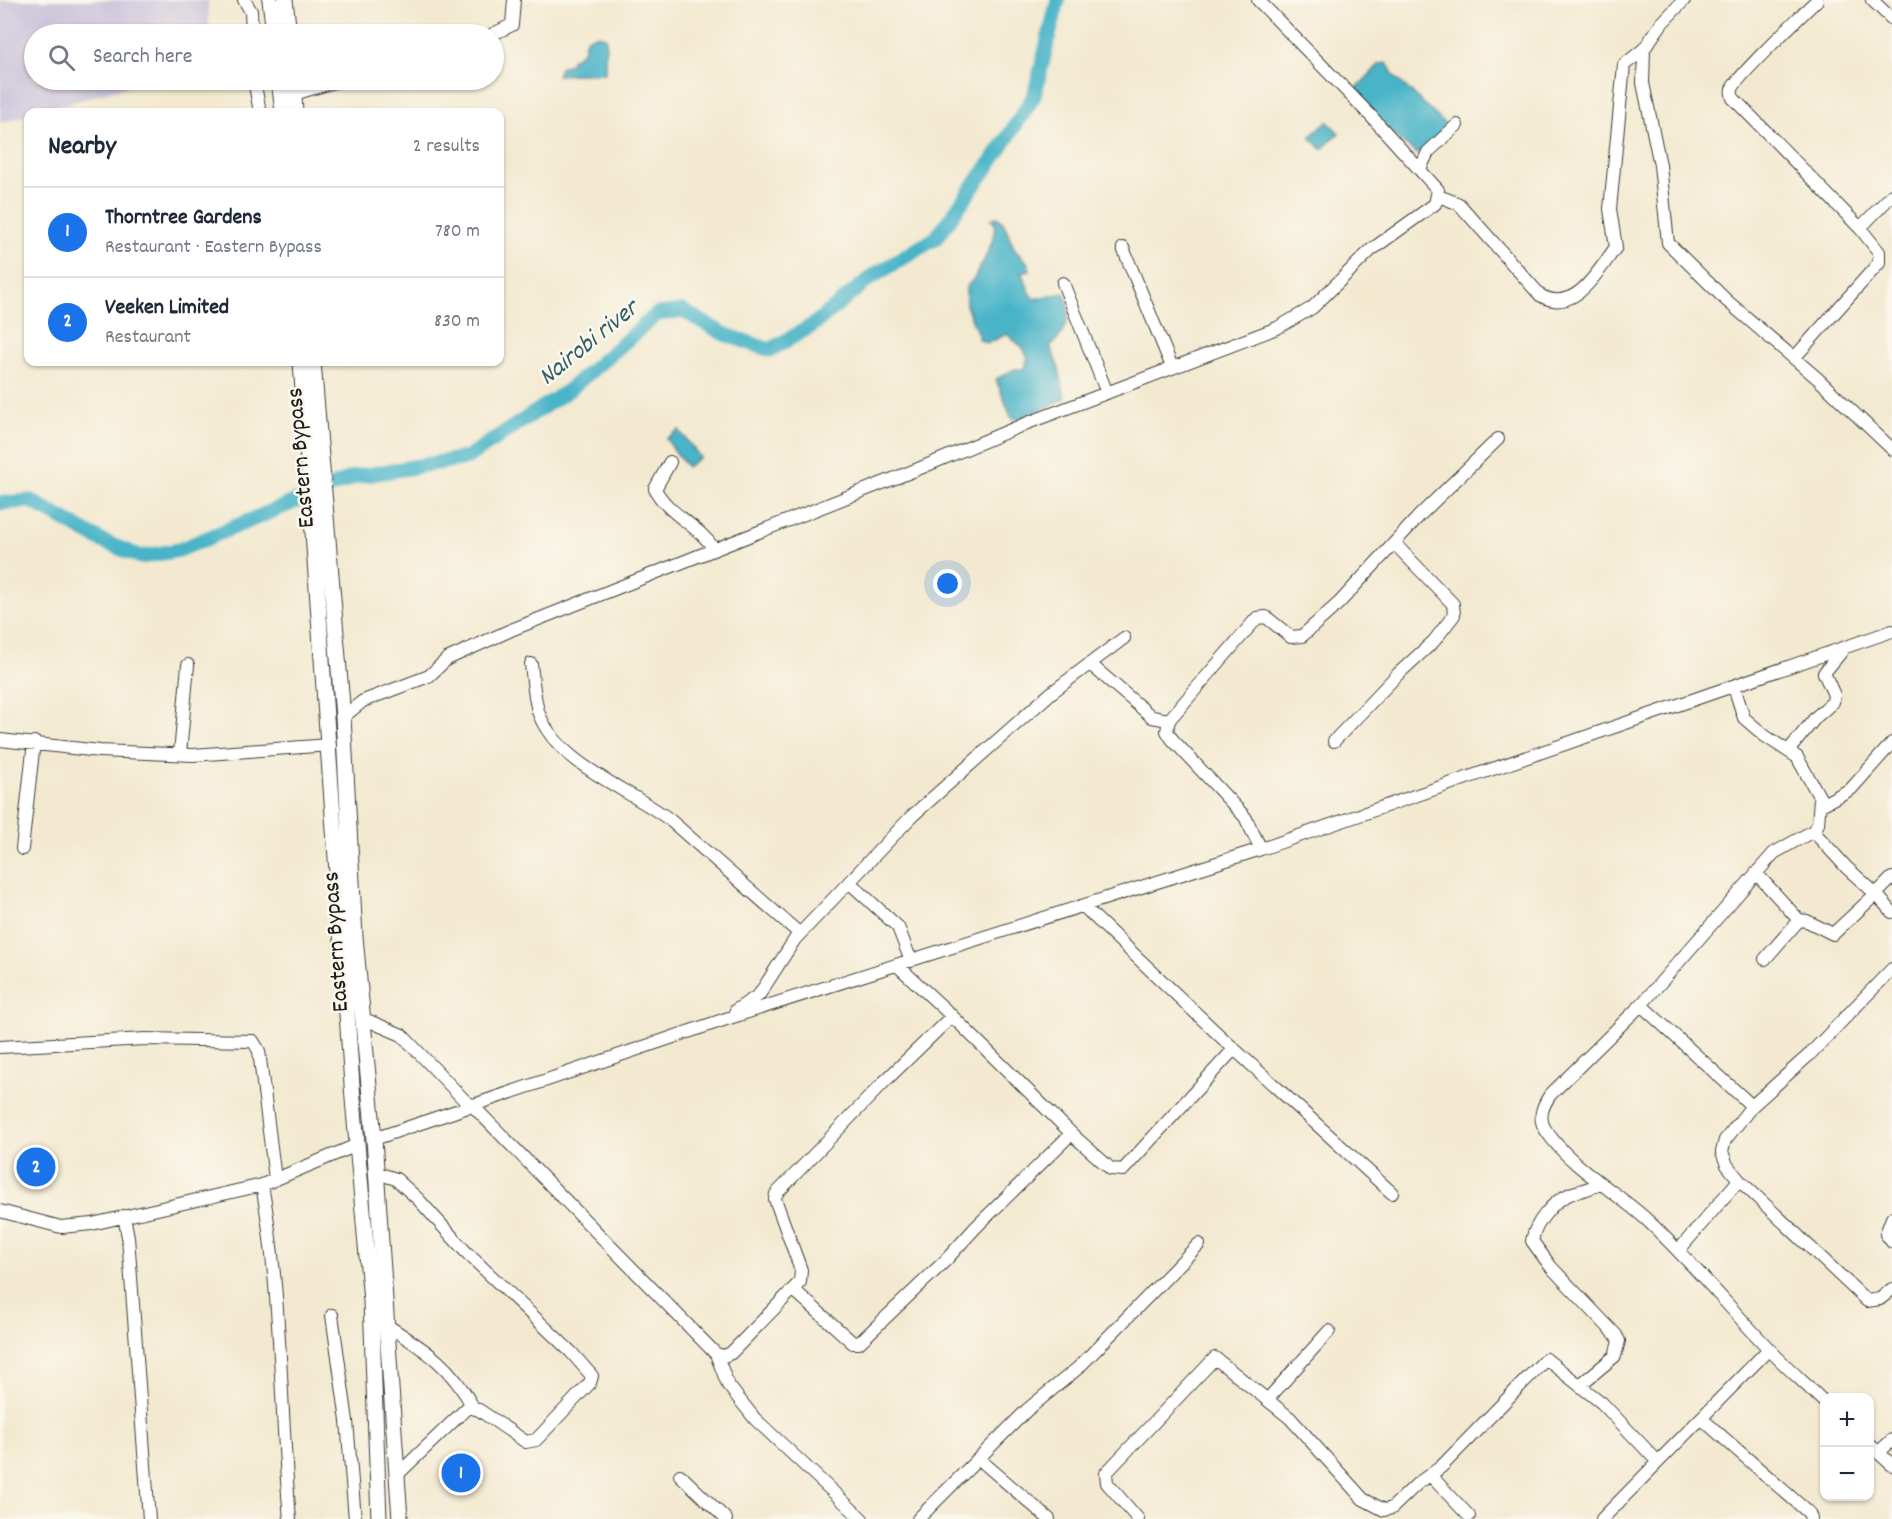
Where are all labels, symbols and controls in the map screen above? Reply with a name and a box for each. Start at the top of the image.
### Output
search box [24,24,504,90]
icon: search [45,41,78,74]
text: Search here [93,42,192,73]
text: Nearby [48,129,116,166]
text: 2 results [413,133,480,161]
text: Thorntree Gardens [105,203,262,234]
text: 1 [65,218,70,246]
text: 780 m [435,218,480,246]
text: Restaurant · Eastern Bypass [105,234,322,262]
water label: Nairobi river [531,290,650,396]
text: Veeken Limited [105,293,229,324]
text: 2 [63,308,72,336]
text: 830 m [434,308,480,336]
text: Restaurant [105,324,191,352]
street label: Eastern Bypass [279,386,325,529]
your location [933,569,962,598]
street label: Eastern Bypass [315,870,359,1013]
pin: 2 [16,1144,56,1190]
map controls [1820,1393,1874,1501]
button: + [1820,1393,1874,1447]
button: − [1820,1447,1874,1501]
pin: 1 [442,1450,480,1496]

